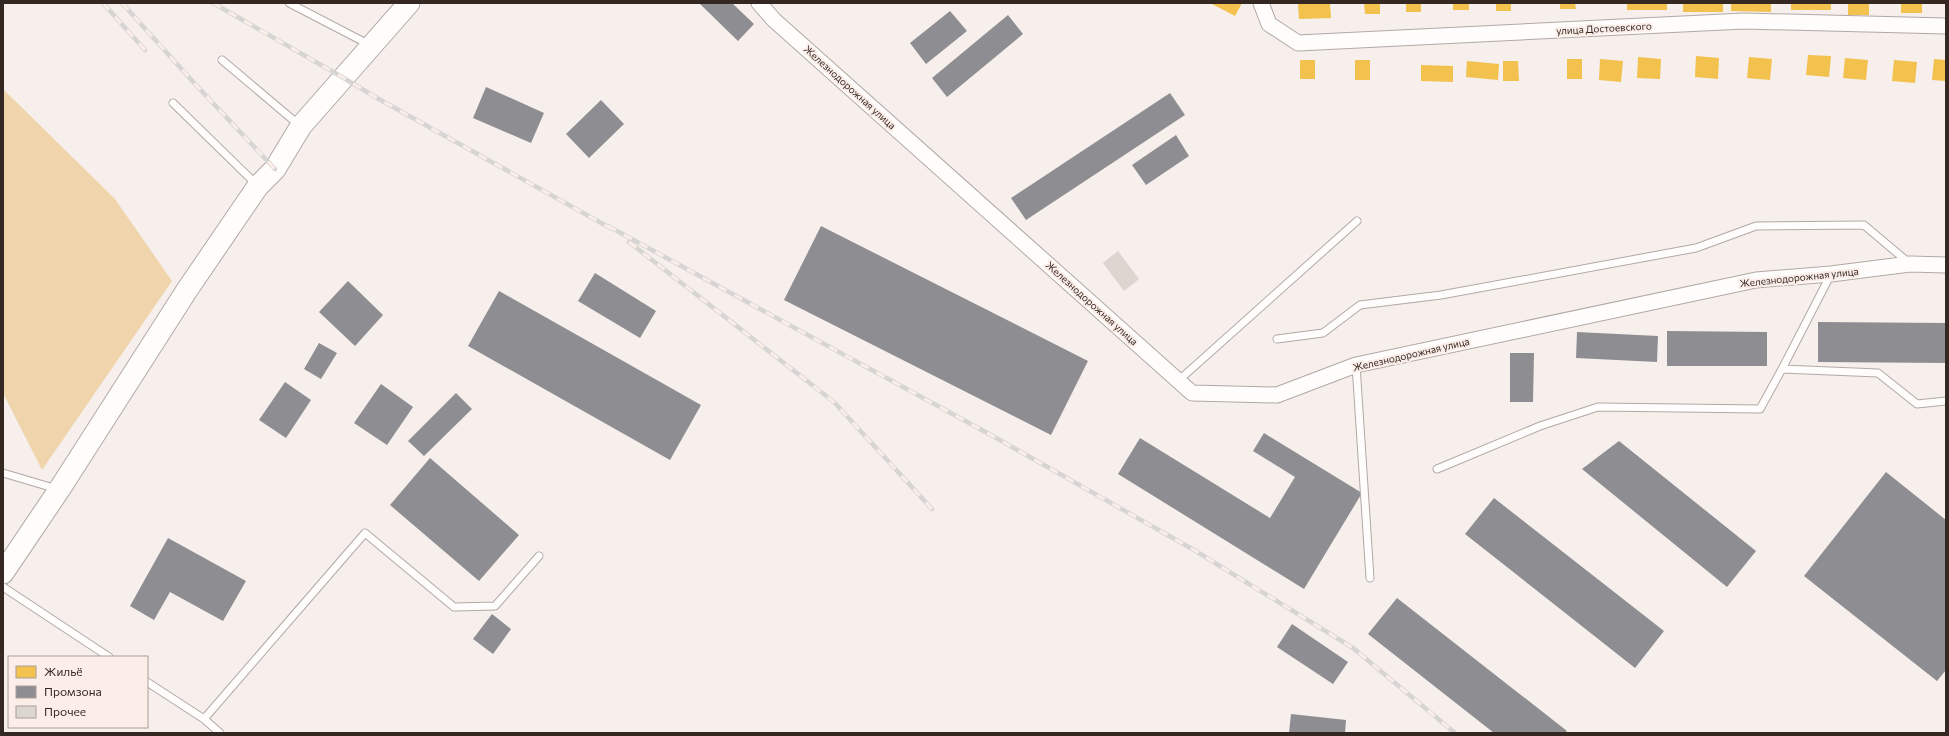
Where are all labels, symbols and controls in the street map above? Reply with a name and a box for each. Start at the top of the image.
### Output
street label: улица Достоевского [1556,20,1652,36]
street label: Железнодорожная улица [802,43,898,131]
street label: Железнодорожная улица [1044,259,1140,347]
street label: Железнодорожная улица [1739,265,1859,289]
street label: Железнодорожная улица [1351,335,1471,373]
legend [8,656,148,728]
text: Жильё [44,664,83,678]
text: Промзона [44,684,102,698]
text: Прочее [44,704,86,718]

